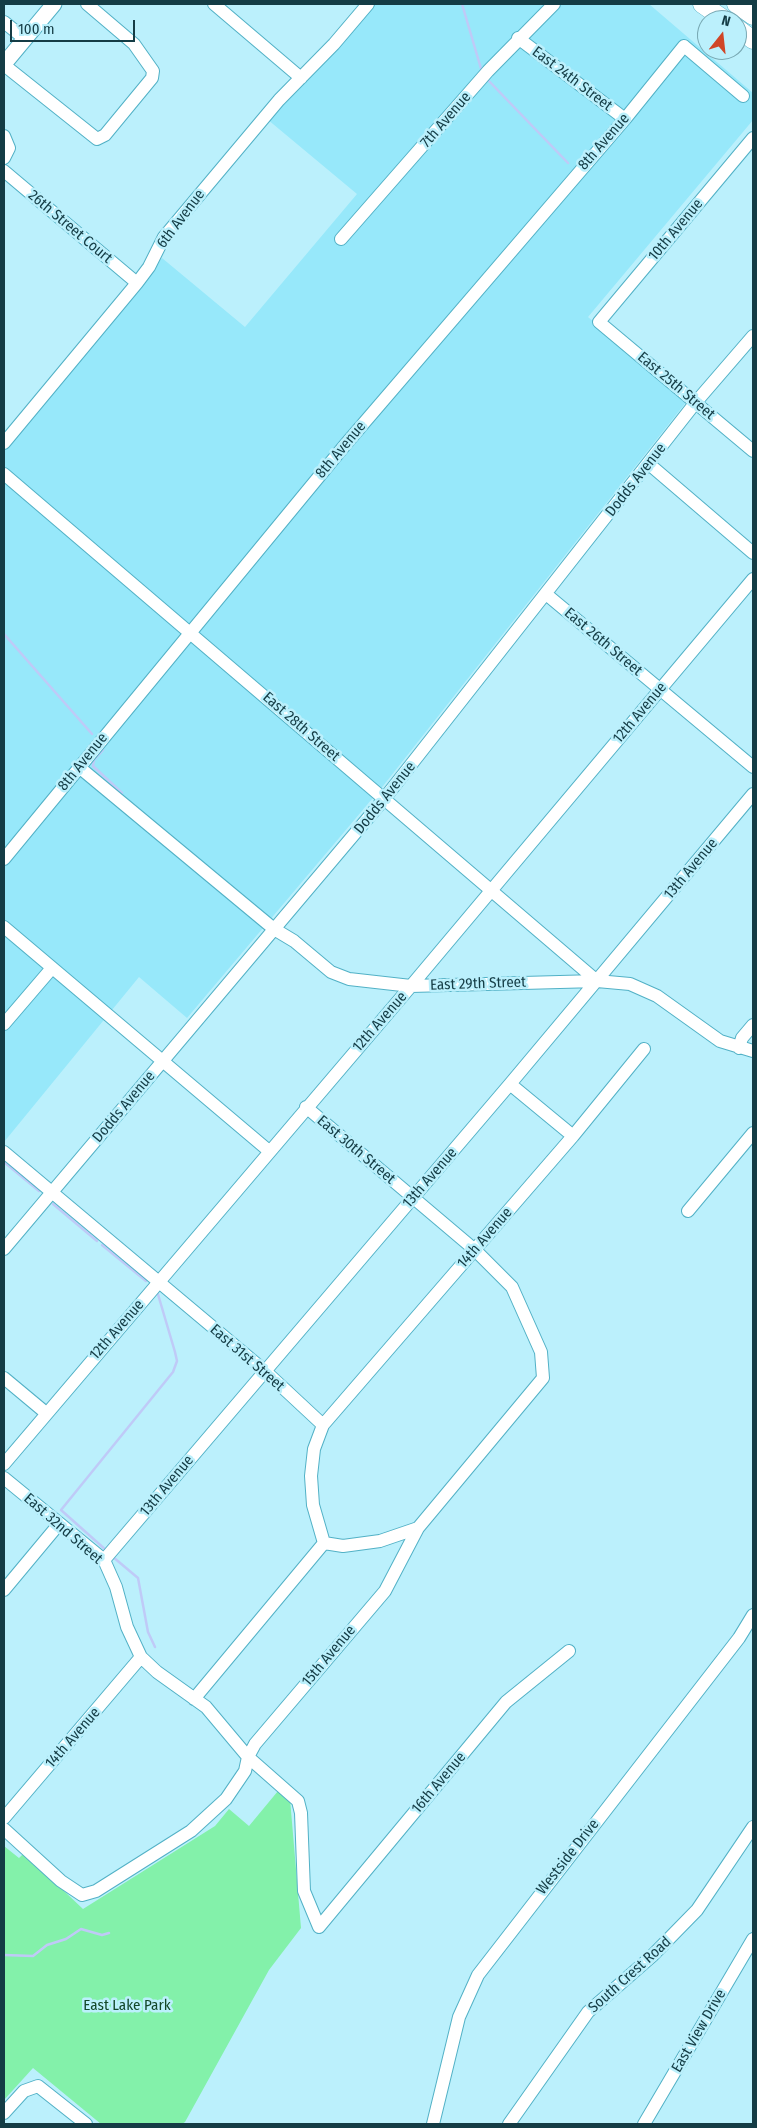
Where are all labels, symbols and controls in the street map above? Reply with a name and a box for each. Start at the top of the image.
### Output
scale bar [12,10,138,42]
north arrow [697,10,747,60]
text: N [720,12,732,30]
text: 100 m [18,20,55,38]
street label: East 24th Street [528,43,616,115]
street label: 7th Avenue [417,89,475,151]
street label: 8th Avenue [575,110,633,174]
street label: 6th Avenue [153,186,209,252]
street label: 26th Street Court [24,187,116,267]
street label: 10th Avenue [645,195,707,265]
street label: East 25th Street [634,348,718,424]
street label: 8th Avenue [312,418,370,482]
street label: Dodds Avenue [602,440,670,520]
street label: East 26th Street [560,604,646,680]
street label: 12th Avenue [609,679,671,747]
street label: East 28th Street [259,689,343,765]
street label: 8th Avenue [54,730,112,794]
street label: Dodds Avenue [350,758,420,838]
street label: 13th Avenue [660,835,722,903]
street label: East 29th Street [430,973,526,995]
street label: 12th Avenue [349,988,411,1056]
street label: Dodds Avenue [89,1068,159,1146]
street label: East 30th Street [313,1112,399,1188]
street label: 13th Avenue [399,1144,461,1212]
street label: 14th Avenue [454,1204,516,1272]
street label: 12th Avenue [86,1296,148,1364]
street label: East 31st Street [206,1321,288,1395]
street label: 13th Avenue [136,1452,198,1520]
street label: East 32nd Street [20,1490,106,1568]
street label: 15th Avenue [298,1622,360,1690]
street label: 14th Avenue [42,1704,104,1772]
street label: 16th Avenue [408,1749,470,1817]
street label: Westside Drive [533,1816,603,1898]
street label: South Crest Road [585,1933,675,2017]
street label: East View Drive [668,1986,730,2076]
park label: East Lake Park [83,1997,171,2015]

